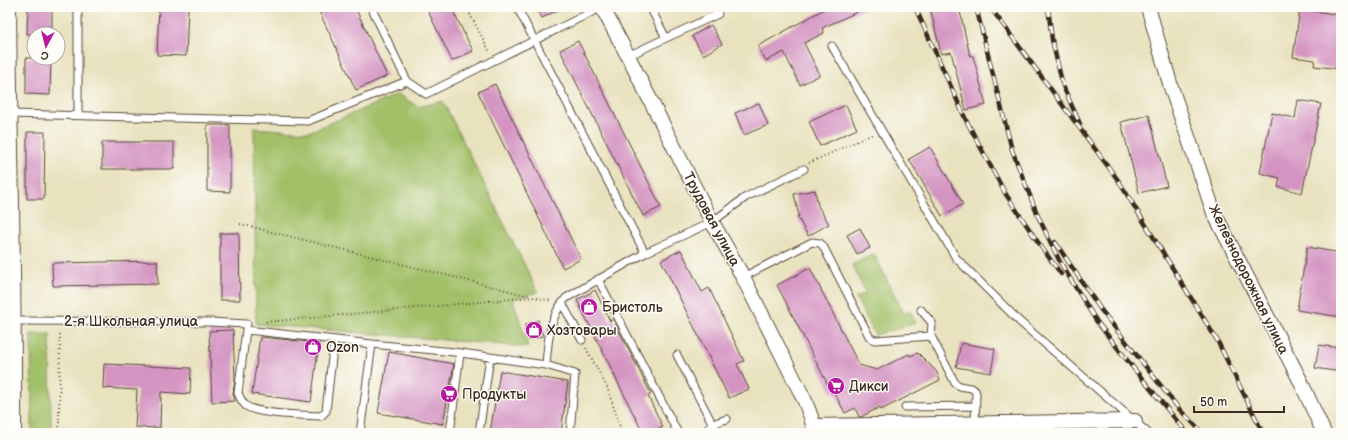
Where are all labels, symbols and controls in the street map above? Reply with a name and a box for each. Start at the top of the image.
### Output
north arrow [26,26,66,66]
text: С [40,48,49,62]
street label: Трудовая улица [680,169,744,270]
street label: Железнодорожная улица [1205,202,1293,357]
shop icon: Бристоль [579,297,599,317]
place label: Бристоль [602,299,663,316]
street label: 2-я Школьная улица [64,313,199,330]
shop icon: Хозтовары [524,320,544,340]
place label: Хозтовары [547,322,616,339]
shop icon: Ozon [303,337,323,357]
place label: Ozon [326,339,359,356]
supermarket icon: Дикси [826,376,846,396]
place label: Дикси [849,378,889,395]
supermarket icon: Продукты [439,384,459,404]
place label: Продукты [462,386,526,403]
scale bar [1194,388,1284,414]
text: 50 m [1200,395,1227,410]

